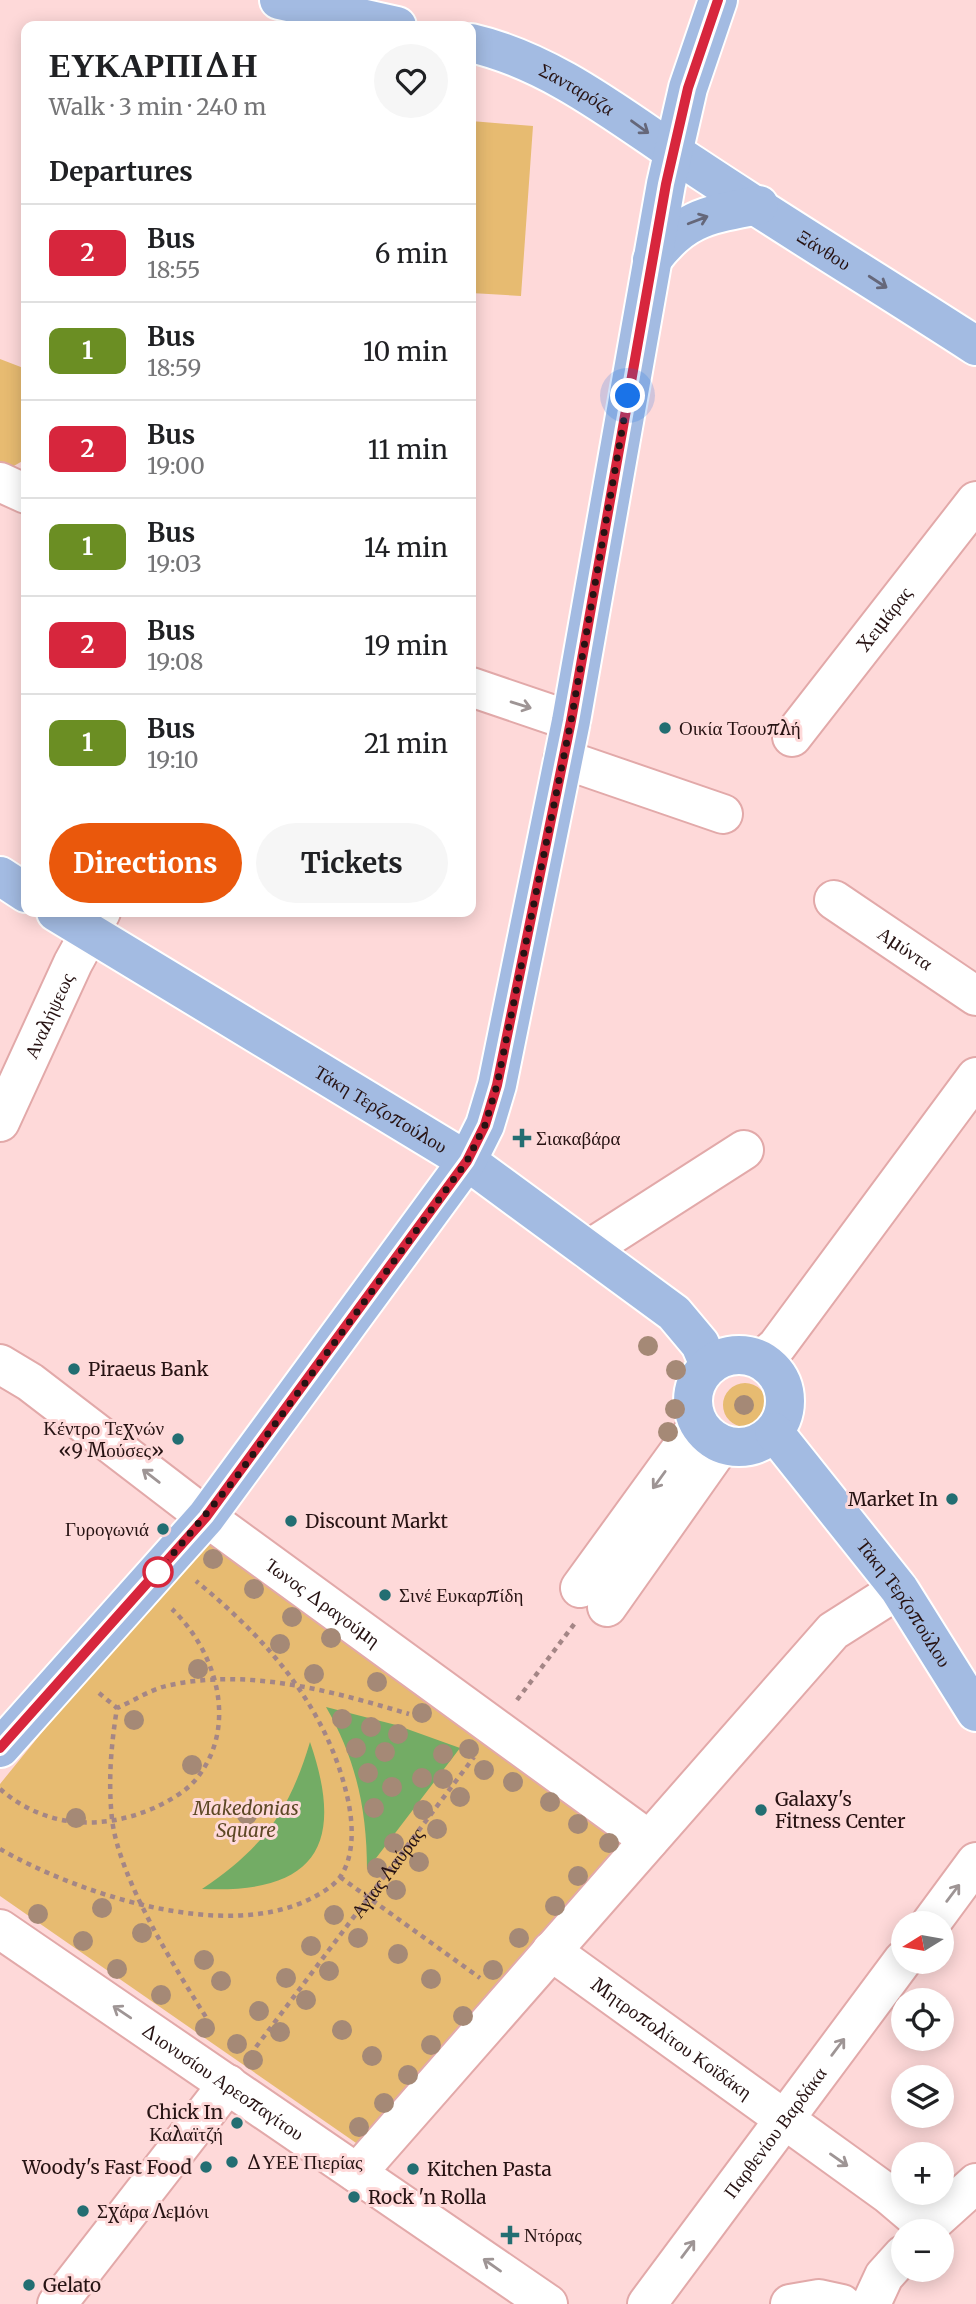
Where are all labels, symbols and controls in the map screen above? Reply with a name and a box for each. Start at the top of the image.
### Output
button: heart [374,44,448,118]
text: ΕΥΚΑΡΠΙΔΗ [49,45,257,86]
street label: Σανταρόζα [535,57,619,120]
text: Walk · 3 min · 240 m [49,92,266,121]
one-way arrow [631,119,650,134]
text: Departures [49,155,193,188]
one-way arrow [687,213,709,226]
text: Bus [147,222,195,255]
street label: Ξάνθου [793,224,855,275]
text: 2 [80,237,95,268]
text: 6 min [375,237,448,270]
text: 18:55 [147,255,200,284]
one-way arrow [867,276,887,290]
text: Bus [147,320,195,353]
text: 1 [82,335,93,366]
text: 10 min [363,335,448,368]
text: 18:59 [147,353,201,382]
your location [610,378,645,413]
text: Bus [147,418,195,451]
text: 2 [80,433,95,464]
text: 11 min [368,433,448,466]
text: 19:00 [147,451,205,480]
text: Bus [147,516,195,549]
text: 1 [82,531,93,562]
text: 14 min [364,531,448,564]
text: 19:03 [147,549,202,578]
street label: Χειμάρας [852,581,917,656]
text: Bus [147,614,195,647]
text: 2 [80,629,95,660]
text: 19 min [364,629,448,662]
text: 19:08 [147,647,204,676]
one-way arrow [509,699,531,712]
text: Bus [147,712,195,745]
place label: Οικία Τσουπλή [679,716,801,740]
marker: Οικία Τσουπλή [657,720,673,736]
text: 1 [82,727,93,758]
text: 21 min [364,727,448,760]
text: 19:10 [147,745,199,774]
button: Directions [49,823,242,903]
button: Tickets [256,823,448,903]
street label: Αμύντα [873,921,937,975]
street label: Αναλήψεως [19,969,79,1062]
street label: Τάκη Τερζοπούλου [310,1060,452,1158]
place label: Σιακαβάρα [536,1126,621,1150]
marker: Σιακαβάρα [514,1130,530,1146]
place label: Piraeus Bank [88,1357,209,1381]
marker: Piraeus Bank [66,1361,82,1377]
place label: Κέντρο Τεχνών «9 Μούσες» [43,1416,164,1462]
marker: Κέντρο Τεχνών «9 Μούσες» [170,1431,186,1447]
one-way arrow [143,1469,161,1484]
one-way arrow [652,1470,666,1489]
place label: Market In [848,1487,938,1511]
marker: Market In [944,1491,960,1507]
place label: Discount Markt [305,1509,448,1533]
marker: Discount Markt [283,1513,299,1529]
place label: Γυρογωνιά [65,1517,149,1541]
marker: Γυρογωνιά [155,1521,171,1537]
street label: Τάκη Τερζοπούλου [851,1534,957,1672]
street label: Ίωνος Δραγούμη [261,1552,385,1652]
unlabelled marker [143,1557,173,1587]
place label: Σινέ Ευκαρπίδη [399,1583,523,1607]
marker: Σινέ Ευκαρπίδη [377,1587,393,1603]
place label: Galaxy's Fitness Center [775,1787,906,1833]
park label: Makedonias Square [192,1796,299,1842]
marker: Galaxy's Fitness Center [753,1802,769,1818]
street label: Αγίας Λαύρας [345,1822,429,1923]
one-way arrow [946,1884,961,1903]
north arrow [891,1911,954,1974]
map controls [891,1911,954,2282]
street label: Μητροπολίτου Κοϊδάκη [587,1972,757,2104]
button: locate [891,1988,954,2051]
one-way arrow [113,2005,132,2019]
street label: Διονυσίου Αρεοπαγίτου [137,2017,309,2146]
one-way arrow [831,2038,846,2057]
street label: Παρθενίου Βαρδάκα [718,2062,832,2203]
button: layers [891,2065,954,2128]
place label: Chick In Καλαϊτζή [147,2100,223,2146]
marker: Chick In Καλαϊτζή [229,2115,245,2131]
button: + [891,2142,954,2205]
place label: ΔΥΕΕ Πιερίας [246,2150,363,2174]
one-way arrow [829,2153,848,2167]
marker: ΔΥΕΕ Πιερίας [224,2154,240,2170]
place label: Woody's Fast Food [21,2155,192,2179]
place label: Kitchen Pasta [427,2157,552,2181]
marker: Woody's Fast Food [198,2159,214,2175]
marker: Kitchen Pasta [405,2161,421,2177]
place label: Rock 'n Rolla [368,2185,487,2209]
marker: Rock 'n Rolla [346,2189,362,2205]
place label: Σχάρα Λεμόνι [97,2199,210,2223]
marker: Σχάρα Λεμόνι [75,2203,91,2219]
button: − [891,2219,954,2282]
place label: Ντόρας [524,2223,582,2247]
marker: Ντόρας [502,2227,518,2243]
one-way arrow [680,2240,695,2259]
one-way arrow [483,2258,502,2272]
place label: Gelato [43,2273,101,2297]
marker: Gelato [21,2277,37,2293]

